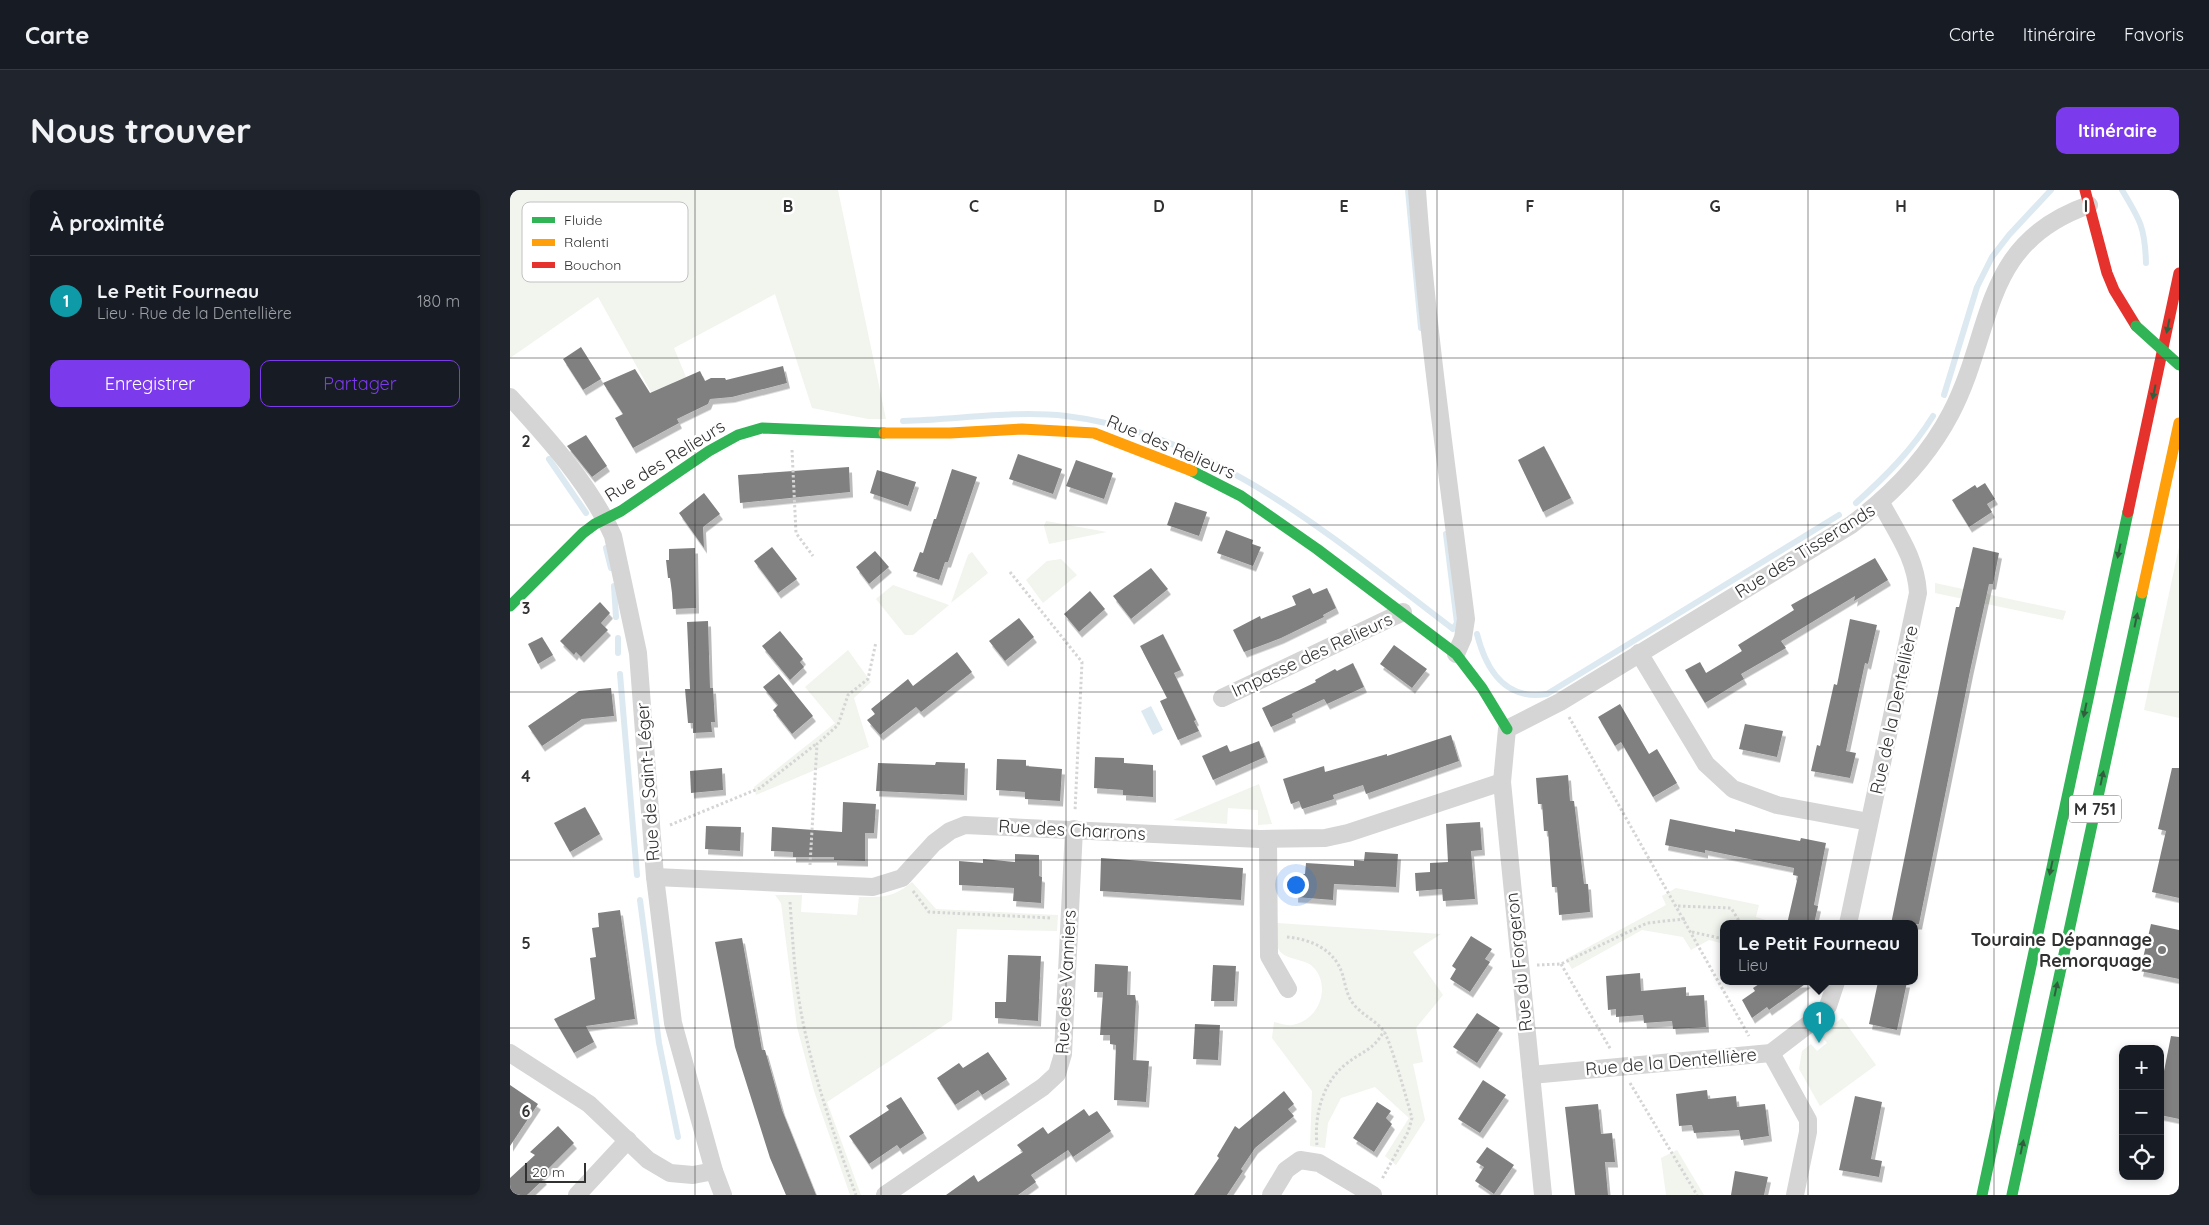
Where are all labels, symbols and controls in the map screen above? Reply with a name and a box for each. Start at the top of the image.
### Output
text: Carte [25,20,89,50]
text: Carte [1949,23,1995,46]
text: Itinéraire [2023,23,2096,46]
text: Favoris [2124,23,2184,46]
button: Itinéraire [2056,107,2179,154]
text: Nous trouver [30,108,251,152]
text: B [783,196,793,216]
text: C [969,196,979,216]
text: D [1153,196,1165,216]
text: E [1339,196,1349,216]
text: F [1526,196,1535,216]
text: G [1709,196,1721,216]
text: H [1895,196,1907,216]
text: I [2084,196,2088,216]
legend [522,202,688,282]
text: À proximité [50,210,165,236]
text: Fluide [564,211,603,229]
text: Ralenti [564,233,609,251]
text: Bouchon [564,256,621,274]
text: Le Petit Fourneau [97,279,259,303]
text: 1 [63,291,69,311]
text: 180 m [417,291,460,311]
text: Lieu · Rue de la Dentellière [97,303,292,323]
one-way arrow [2164,318,2172,333]
button: Enregistrer [50,360,250,407]
button: Partager [260,360,460,407]
one-way arrow [2149,384,2157,400]
street label: Rue des Relieurs [1103,409,1239,484]
street label: Rue des Relieurs [600,414,729,507]
text: 2 [521,431,531,451]
street label: Rue des Tisserands [1730,498,1879,603]
one-way arrow [2115,543,2123,558]
text: 3 [522,598,530,618]
street label: Impasse des Relieurs [1228,607,1396,702]
one-way arrow [2133,611,2141,627]
street label: Rue de la Dentellière [1864,623,1923,796]
street label: Rue de Saint-Léger [630,702,665,862]
one-way arrow [2081,702,2089,717]
text: 4 [521,766,531,786]
one-way arrow [2098,771,2106,786]
road number: M 751 [2069,796,2121,822]
street label: Rue des Charrons [998,814,1146,845]
one-way arrow [2047,861,2055,876]
your location [1283,872,1309,898]
street label: Rue du Forgeron [1500,891,1537,1033]
street label: Rue des Vanniers [1050,909,1081,1055]
popup [1720,920,1918,985]
place label: Touraine Dépannage Remorquage [1971,928,2152,972]
text: Le Petit Fourneau [1738,931,1900,955]
text: 5 [521,933,531,953]
marker: Touraine Dépannage Remorquage [2156,944,2168,956]
text: Lieu [1738,955,1768,975]
one-way arrow [2053,980,2061,996]
pin: 1 [1803,1002,1835,1043]
street label: Rue de la Dentellière [1584,1043,1758,1080]
map controls [2119,1045,2164,1180]
button: + [2119,1045,2164,1090]
button: − [2119,1090,2164,1135]
text: 6 [522,1101,531,1121]
button: locate [2119,1135,2164,1180]
one-way arrow [2018,1140,2026,1155]
scale bar [525,1160,586,1183]
text: 20 m [532,1163,565,1181]

